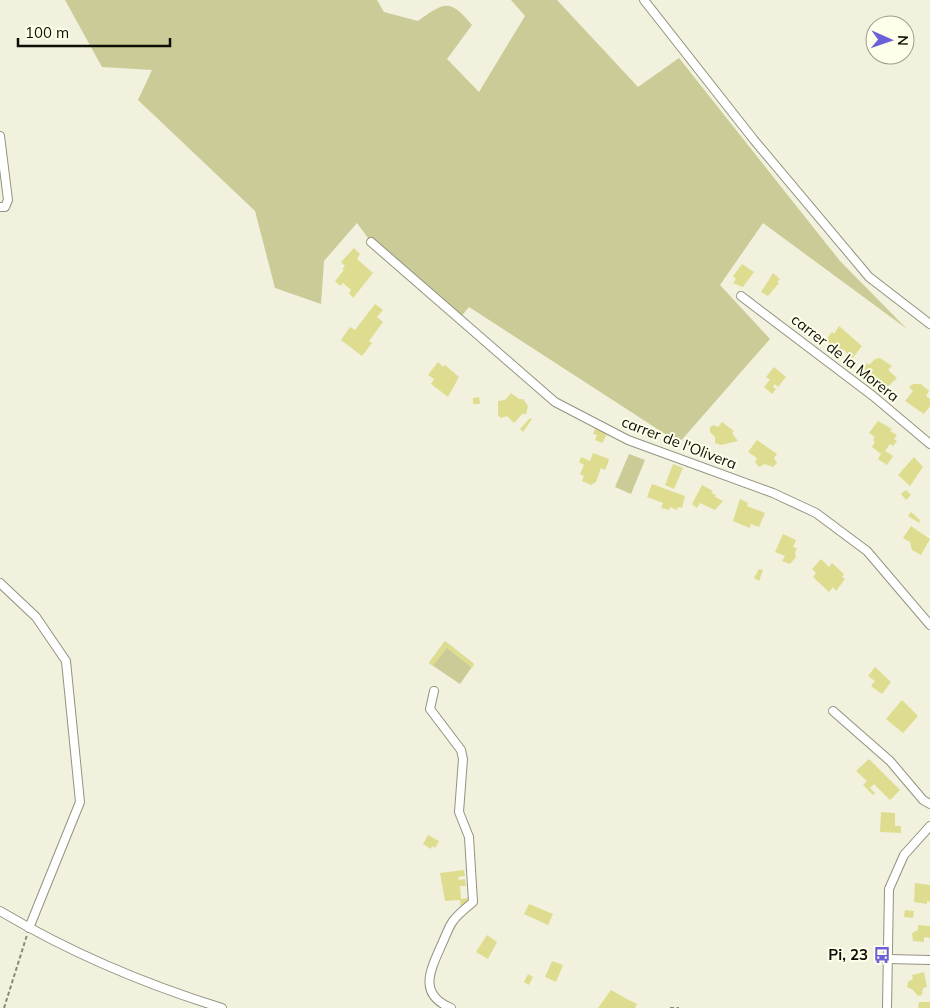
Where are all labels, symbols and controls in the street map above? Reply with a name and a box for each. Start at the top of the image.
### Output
scale bar [18,15,170,47]
north arrow [865,15,915,65]
text: 100 m [25,23,69,42]
text: N [894,35,912,46]
street label: carrer de la Morera [788,310,903,406]
street label: carrer de l'Olivera [619,412,739,473]
place label: Pi, 23 [828,945,868,964]
bus stop icon: Pi, 23 [872,945,892,965]

